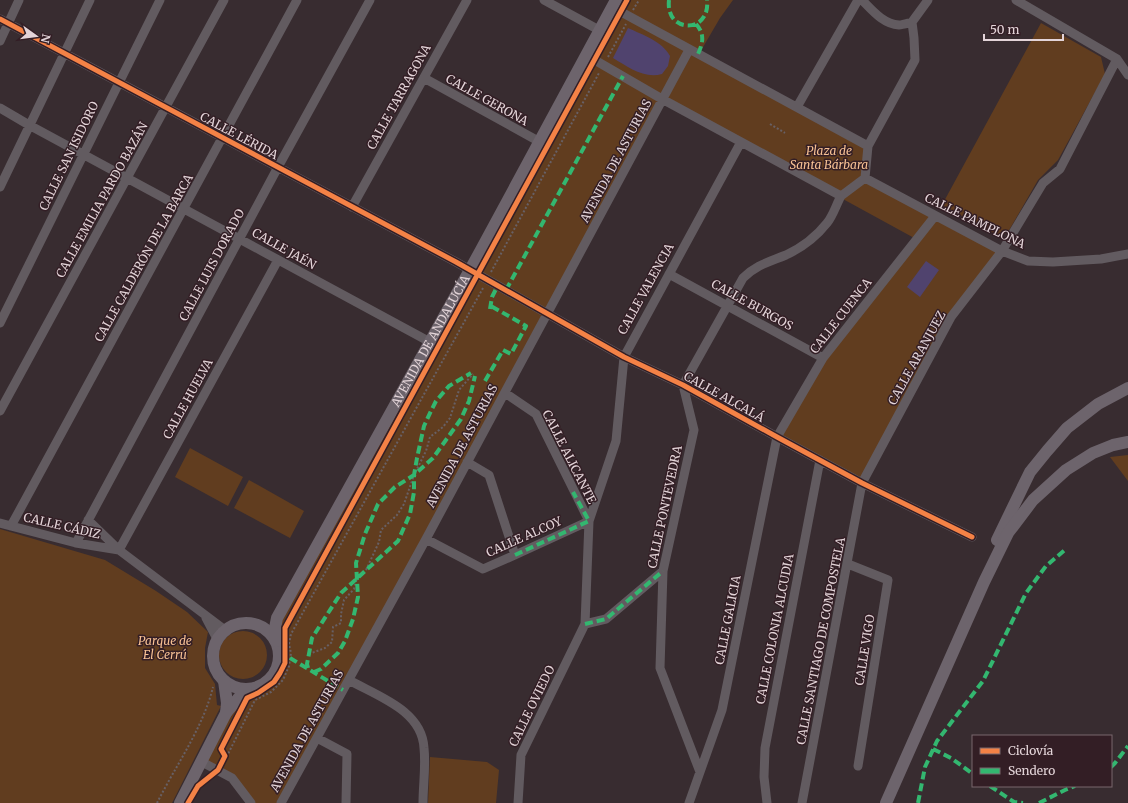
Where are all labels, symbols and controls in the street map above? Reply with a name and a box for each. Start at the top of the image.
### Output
north arrow [16,16,56,56]
scale bar [984,16,1063,42]
text: 50 m [990,22,1019,37]
text: N [38,33,54,45]
street label: CALLE TARRAGONA [363,41,434,152]
street label: CALLE GERONA [443,71,532,129]
street label: AVENIDA DE ASTURIAS [576,97,654,226]
street label: CALLE SAN ISIDORO [36,98,102,213]
street label: CALLE LÉRIDA [198,109,281,163]
street label: CALLE EMILIA PARDO BAZÁN [52,119,151,280]
park label: Plaza de Santa Bárbara [790,143,868,172]
street label: CALLE CALDERÓN DE LA BARCA [91,171,196,344]
street label: CALLE PAMPLONA [922,190,1028,252]
street label: CALLE LUIS DORADO [176,206,248,323]
street label: CALLE JAÉN [250,225,320,273]
street label: CALLE VALENCIA [614,240,677,337]
street label: AVENIDA DE ANDALUCÍA [387,272,473,410]
street label: CALLE CUENCA [807,275,875,356]
street label: CALLE BURGOS [709,276,796,333]
street label: CALLE ARANJUEZ [884,308,949,407]
street label: CALLE HUELVA [159,356,216,441]
street label: CALLE ALCALÁ [681,368,768,425]
street label: AVENIDA DE ASTURIAS [422,382,500,511]
street label: CALLE ALICANTE [539,407,600,507]
street label: CALLE PONTEVEDRA [644,444,685,570]
street label: CALLE CÁDIZ [22,509,102,542]
street label: CALLE ALCOY [484,513,564,560]
street label: CALLE SANTIAGO DE COMPOSTELA [793,535,848,746]
street label: CALLE COLONIA ALCUDIA [753,552,797,705]
street label: CALLE GALICIA [711,573,744,666]
street label: CALLE VIGO [852,613,878,686]
park label: Parque de El Cerrú [138,633,192,662]
street label: CALLE OVIEDO [505,662,558,749]
street label: AVENIDA DE ASTURIAS [266,667,346,795]
legend [972,735,1112,787]
text: Ciclovía [1008,743,1054,758]
text: Sendero [1008,763,1055,778]

